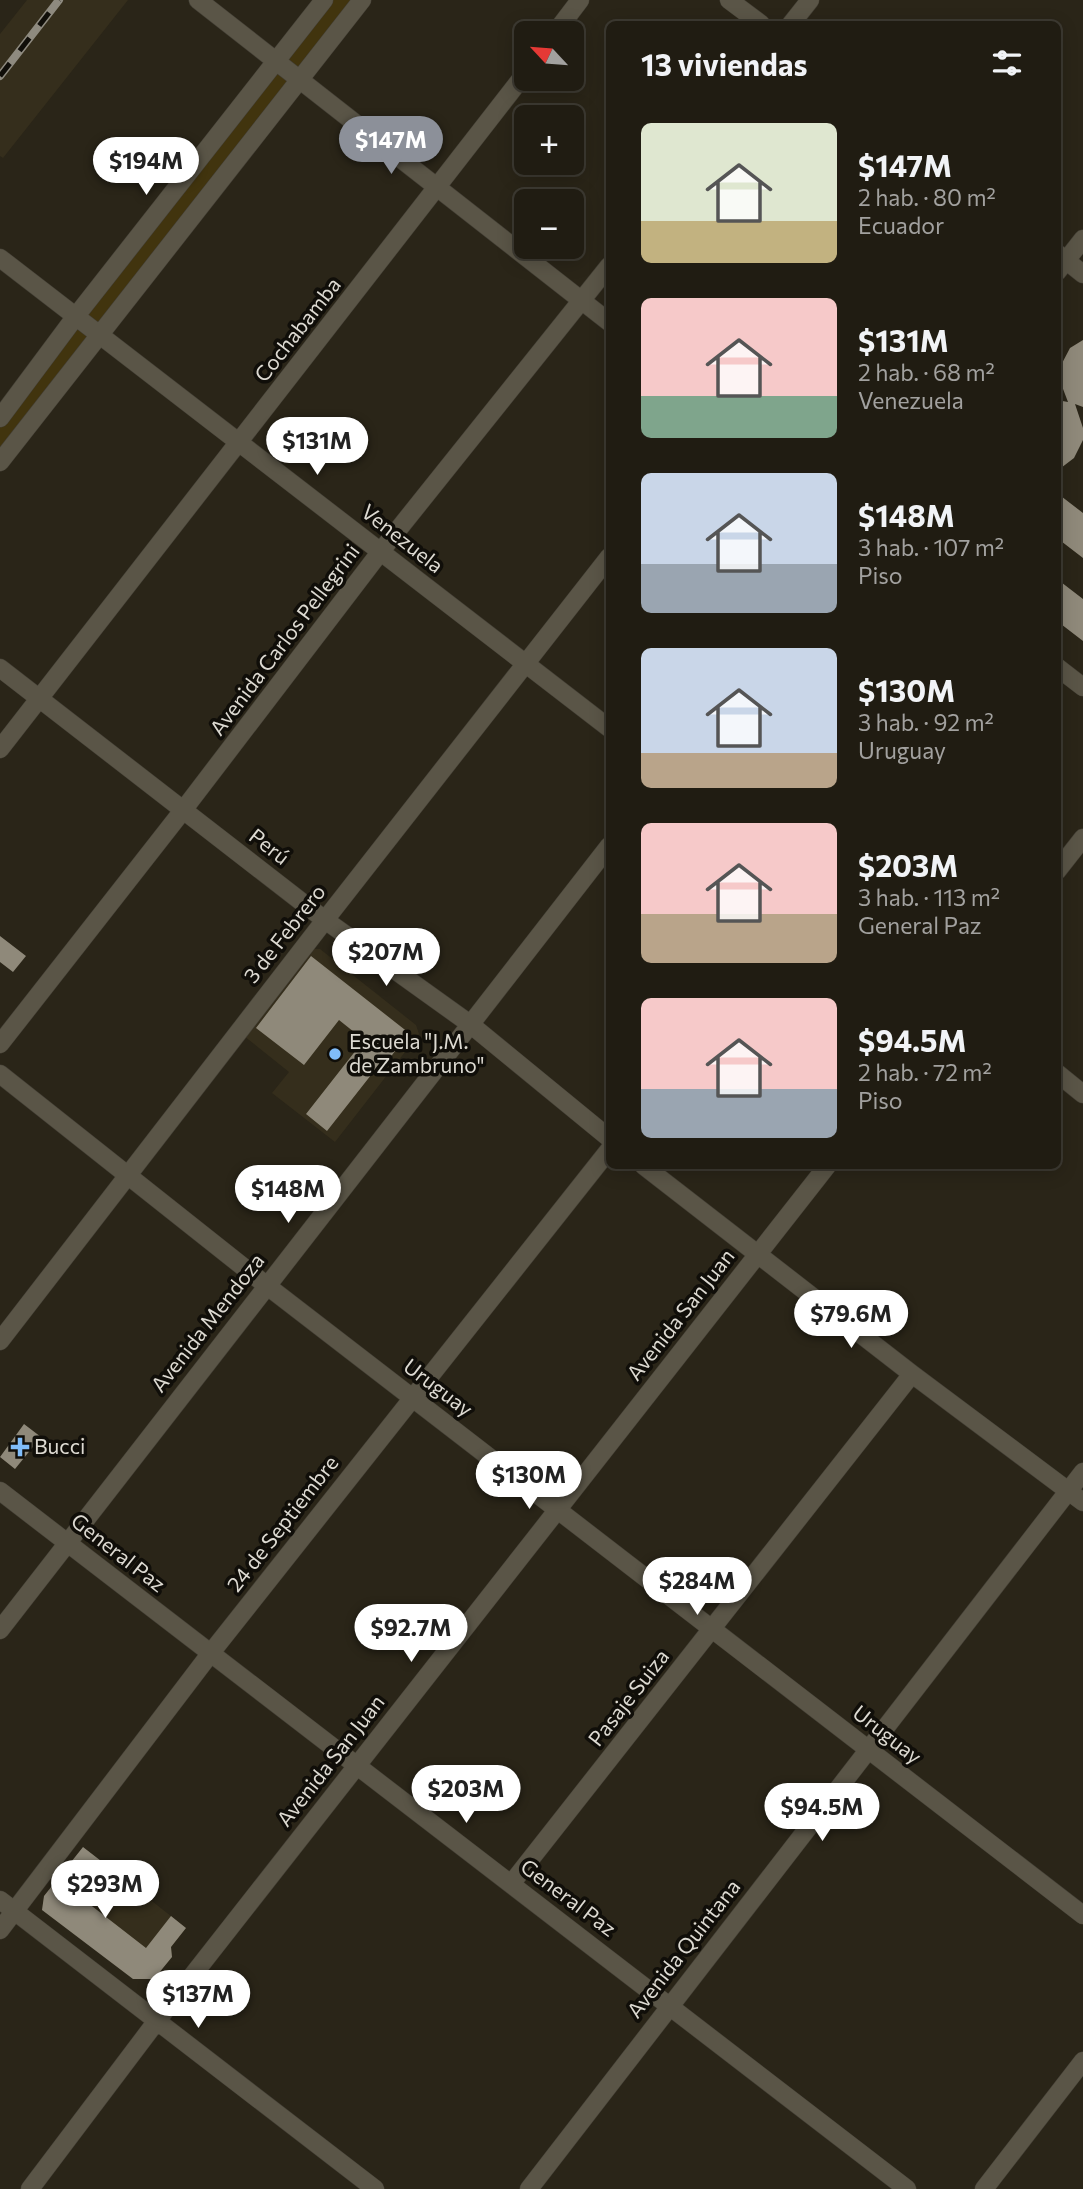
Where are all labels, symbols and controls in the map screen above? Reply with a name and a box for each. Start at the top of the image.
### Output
north arrow [514,21,584,91]
map controls [514,21,584,259]
icon: filters [988,44,1026,82]
text: 13 viviendas [641,45,808,82]
button: + [514,105,584,175]
pin: $147M [342,116,440,176]
text: $147M [355,125,427,153]
pin: $194M [97,138,195,197]
text: $194M [109,146,183,174]
text: $147M [858,146,952,183]
icon: home [697,151,781,235]
text: 2 hab. · 80 m² [858,183,996,211]
button: − [514,189,584,259]
text: Ecuador [858,211,944,239]
street label: Cochabamba [248,272,345,386]
text: $131M [858,321,949,358]
icon: home [697,326,781,410]
text: 2 hab. · 68 m² [858,358,995,386]
text: Venezuela [858,386,964,414]
pin: $131M [268,418,366,477]
text: $131M [282,426,352,454]
text: $148M [858,496,955,533]
street label: Venezuela [357,498,449,577]
icon: home [697,501,781,585]
text: 3 hab. · 107 m² [858,533,1004,561]
street label: Avenida Carlos Pellegrini [204,539,364,740]
text: Piso [858,561,903,589]
text: $130M [858,671,955,708]
icon: home [697,676,781,760]
text: 3 hab. · 92 m² [858,708,994,736]
text: Uruguay [858,736,946,764]
street label: Perú [245,822,295,869]
text: $203M [858,846,958,883]
icon: home [697,851,781,935]
street label: 3 de Febrero [238,879,330,987]
text: 3 hab. · 113 m² [858,883,1000,911]
text: General Paz [858,911,981,939]
pin: $207M [337,928,435,988]
text: $207M [348,937,424,965]
text: $94.5M [858,1021,966,1058]
icon: home [697,1026,781,1110]
place label: Escuela "J.M. de Zambruno" [349,1028,485,1077]
marker: Escuela "J.M. de Zambruno" [327,1046,343,1062]
text: 2 hab. · 72 m² [858,1058,992,1086]
text: Piso [858,1086,903,1114]
pin: $148M [239,1166,337,1225]
text: $148M [251,1174,325,1202]
street label: Avenida San Juan [621,1243,739,1385]
street label: Avenida Mendoza [145,1248,269,1396]
pin: $79.6M [794,1290,908,1350]
text: $79.6M [810,1299,892,1327]
street label: Uruguay [399,1353,479,1421]
place label: Bucci [34,1433,85,1458]
marker: Bucci [12,1439,28,1455]
street label: 24 de Septiembre [221,1450,343,1596]
pin: $130M [480,1452,578,1511]
text: $130M [492,1460,566,1488]
street label: General Paz [67,1507,171,1596]
pin: $284M [648,1558,746,1617]
text: $284M [659,1566,735,1594]
pin: $92.7M [354,1604,468,1664]
text: $92.7M [370,1613,452,1641]
street label: Pasaje Suiza [582,1644,673,1750]
street label: Avenida San Juan [271,1689,389,1831]
street label: Uruguay [849,1699,927,1768]
pin: $203M [417,1766,515,1825]
text: $203M [428,1774,504,1802]
pin: $94.5M [765,1784,879,1843]
text: $94.5M [780,1792,864,1820]
street label: General Paz [516,1853,621,1941]
pin: $293M [56,1860,154,1920]
text: $293M [67,1869,143,1897]
street label: Avenida Quintana [621,1874,745,2022]
pin: $137M [149,1970,247,2030]
text: $137M [162,1979,234,2007]

